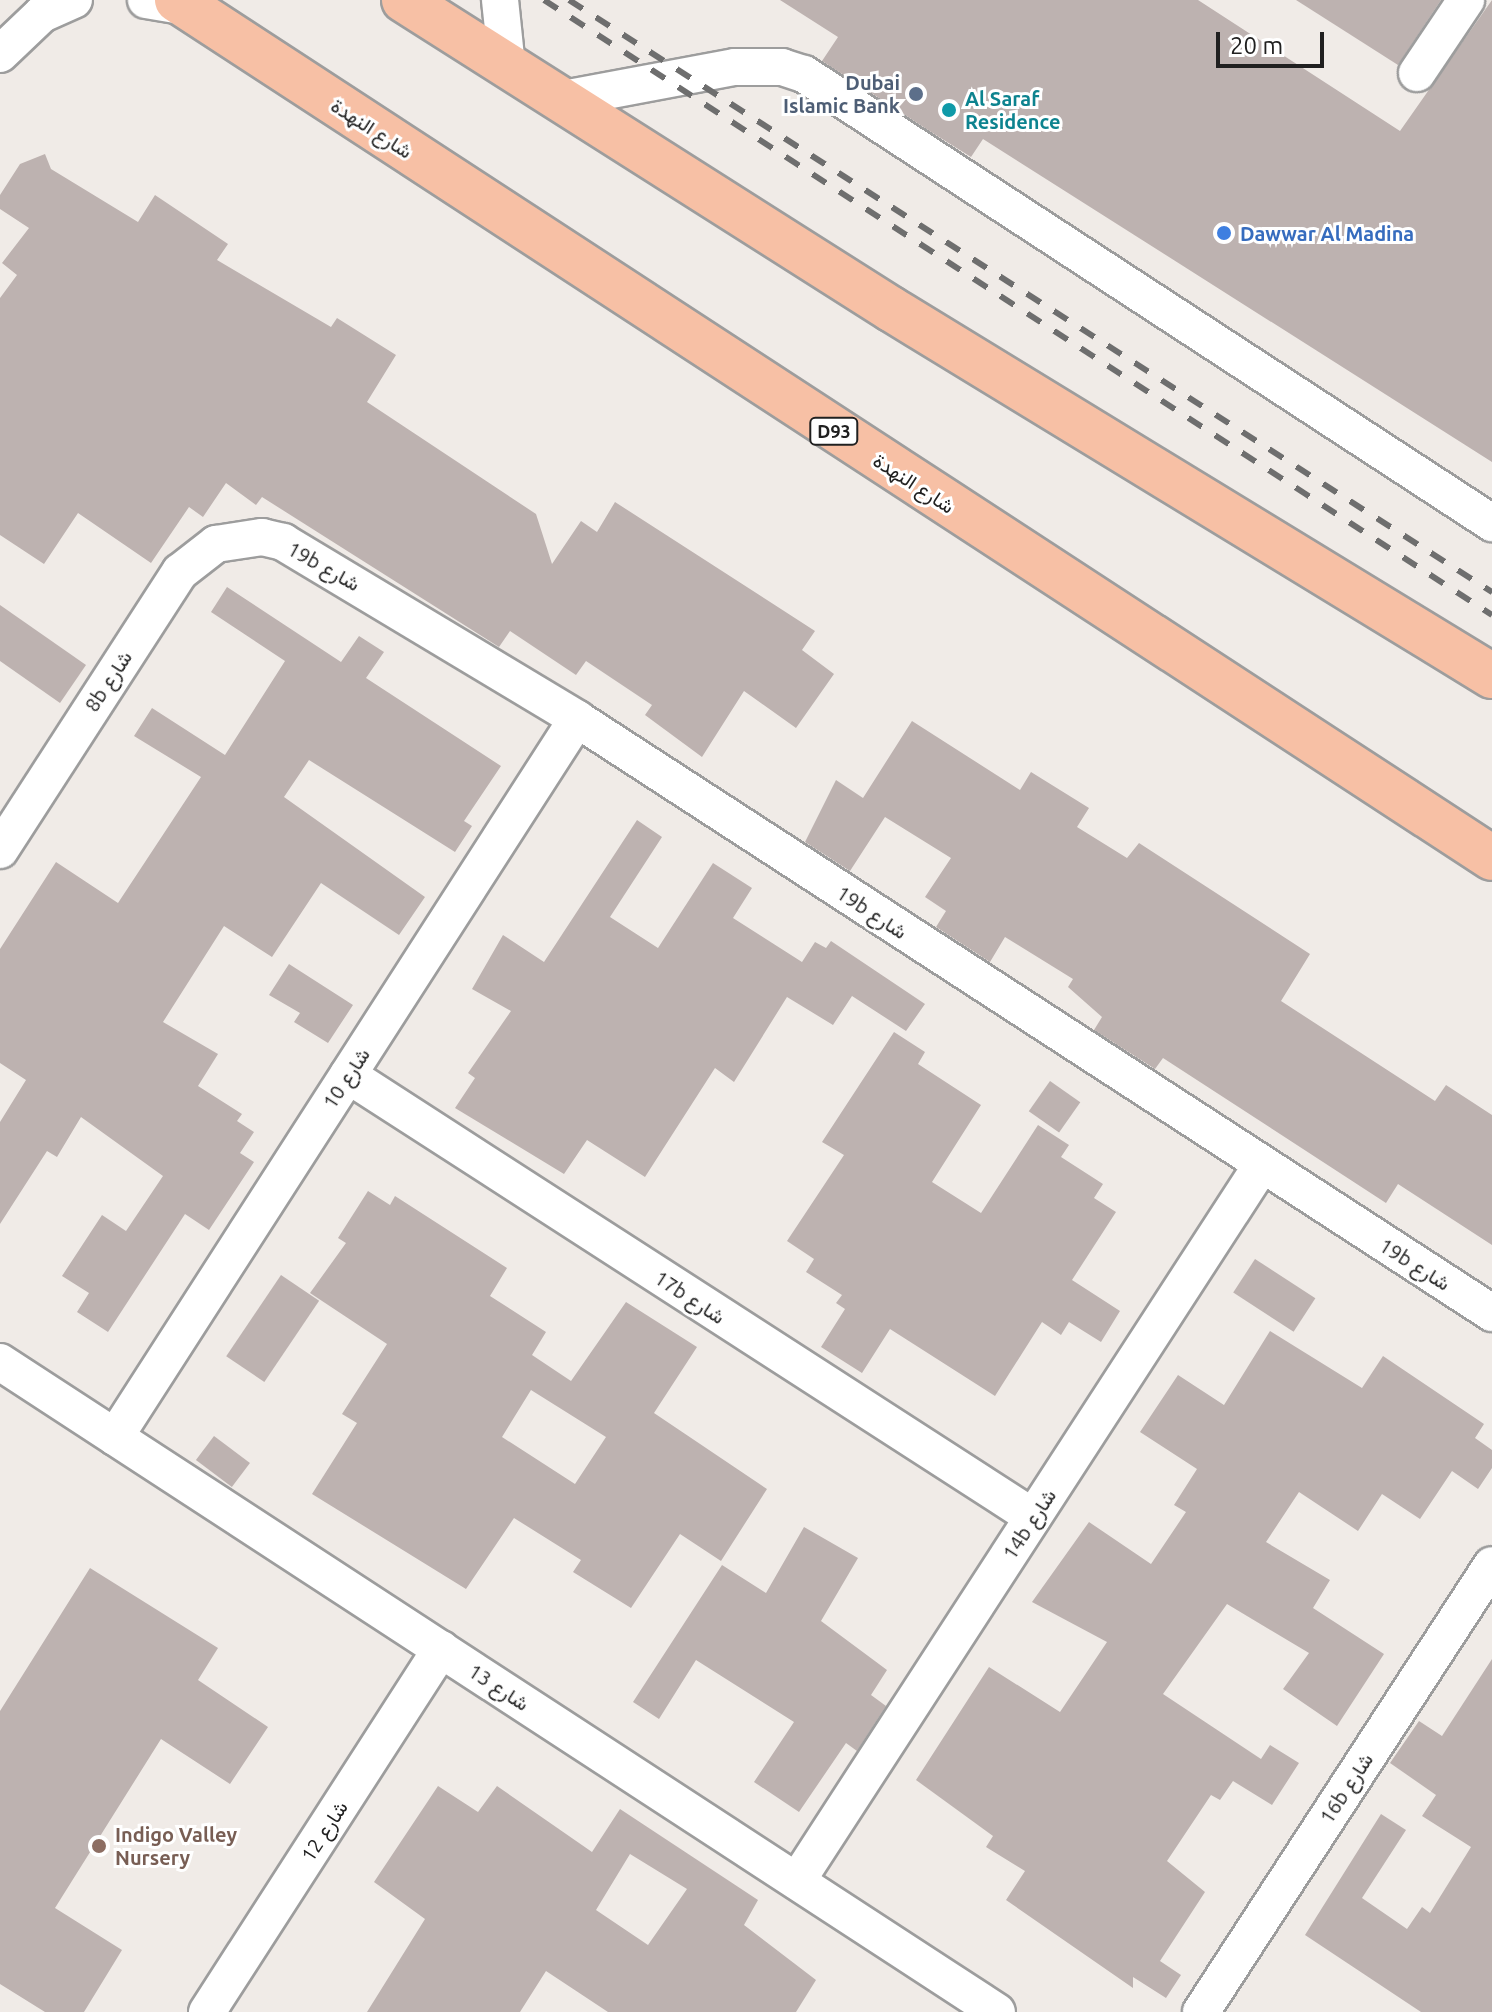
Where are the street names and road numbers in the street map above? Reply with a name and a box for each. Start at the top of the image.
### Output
street label: شارع النهدة [327,93,417,163]
road number: D93 [808,417,860,445]
street label: شارع النهدة [869,448,959,518]
street label: 19b شارع [284,536,364,596]
street label: 8b شارع [79,646,137,716]
street label: 19b شارع [832,880,912,944]
street label: شارع 10 [318,1043,374,1113]
street label: 19b شارع [1375,1233,1455,1295]
street label: 17b شارع [650,1265,730,1329]
street label: 14b شارع [997,1484,1061,1564]
street label: شارع 13 [464,1659,534,1715]
street label: 16b شارع [1314,1748,1378,1828]
street label: شارع 12 [296,1796,352,1866]

